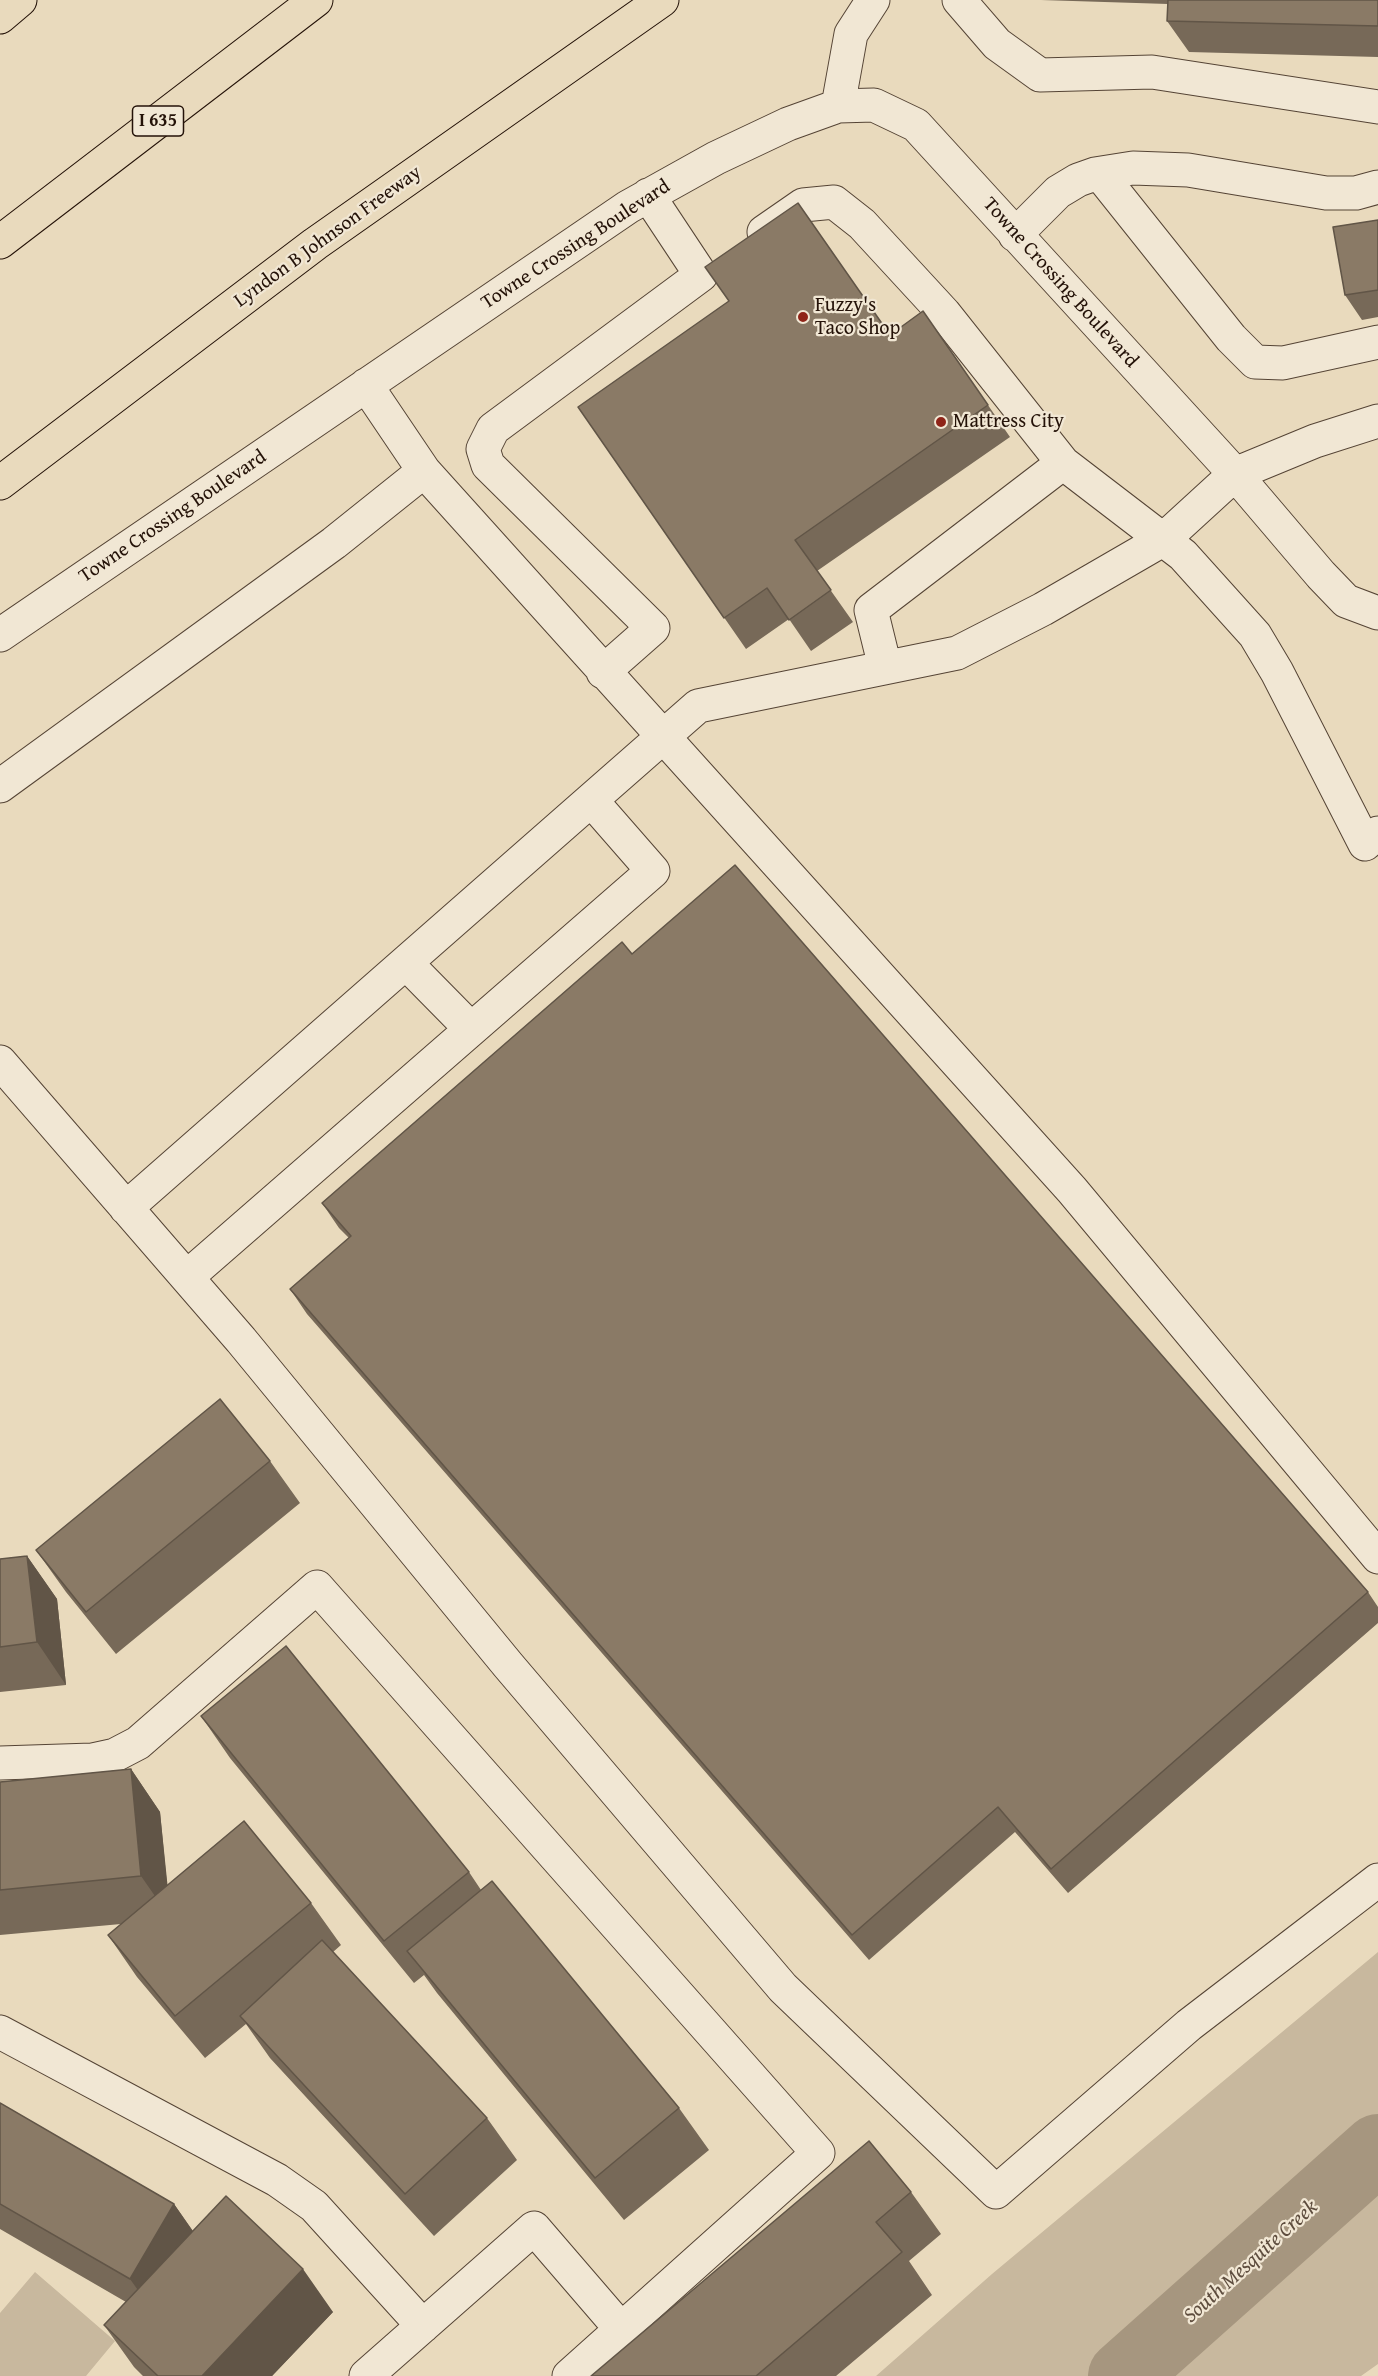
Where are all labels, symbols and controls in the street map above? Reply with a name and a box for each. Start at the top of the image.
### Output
road number: I 635 [132,106,184,136]
street label: Lyndon B Johnson Freeway [230,161,426,313]
street label: Towne Crossing Boulevard [477,175,675,315]
street label: Towne Crossing Boulevard [977,193,1143,373]
place label: Fuzzy's Taco Shop [815,294,900,341]
marker: Fuzzy's Taco Shop [796,310,810,324]
place label: Mattress City [953,410,1064,434]
marker: Mattress City [934,415,948,429]
street label: Towne Crossing Boulevard [75,445,271,589]
water label: South Mesquite Creek [1179,2195,1323,2329]

